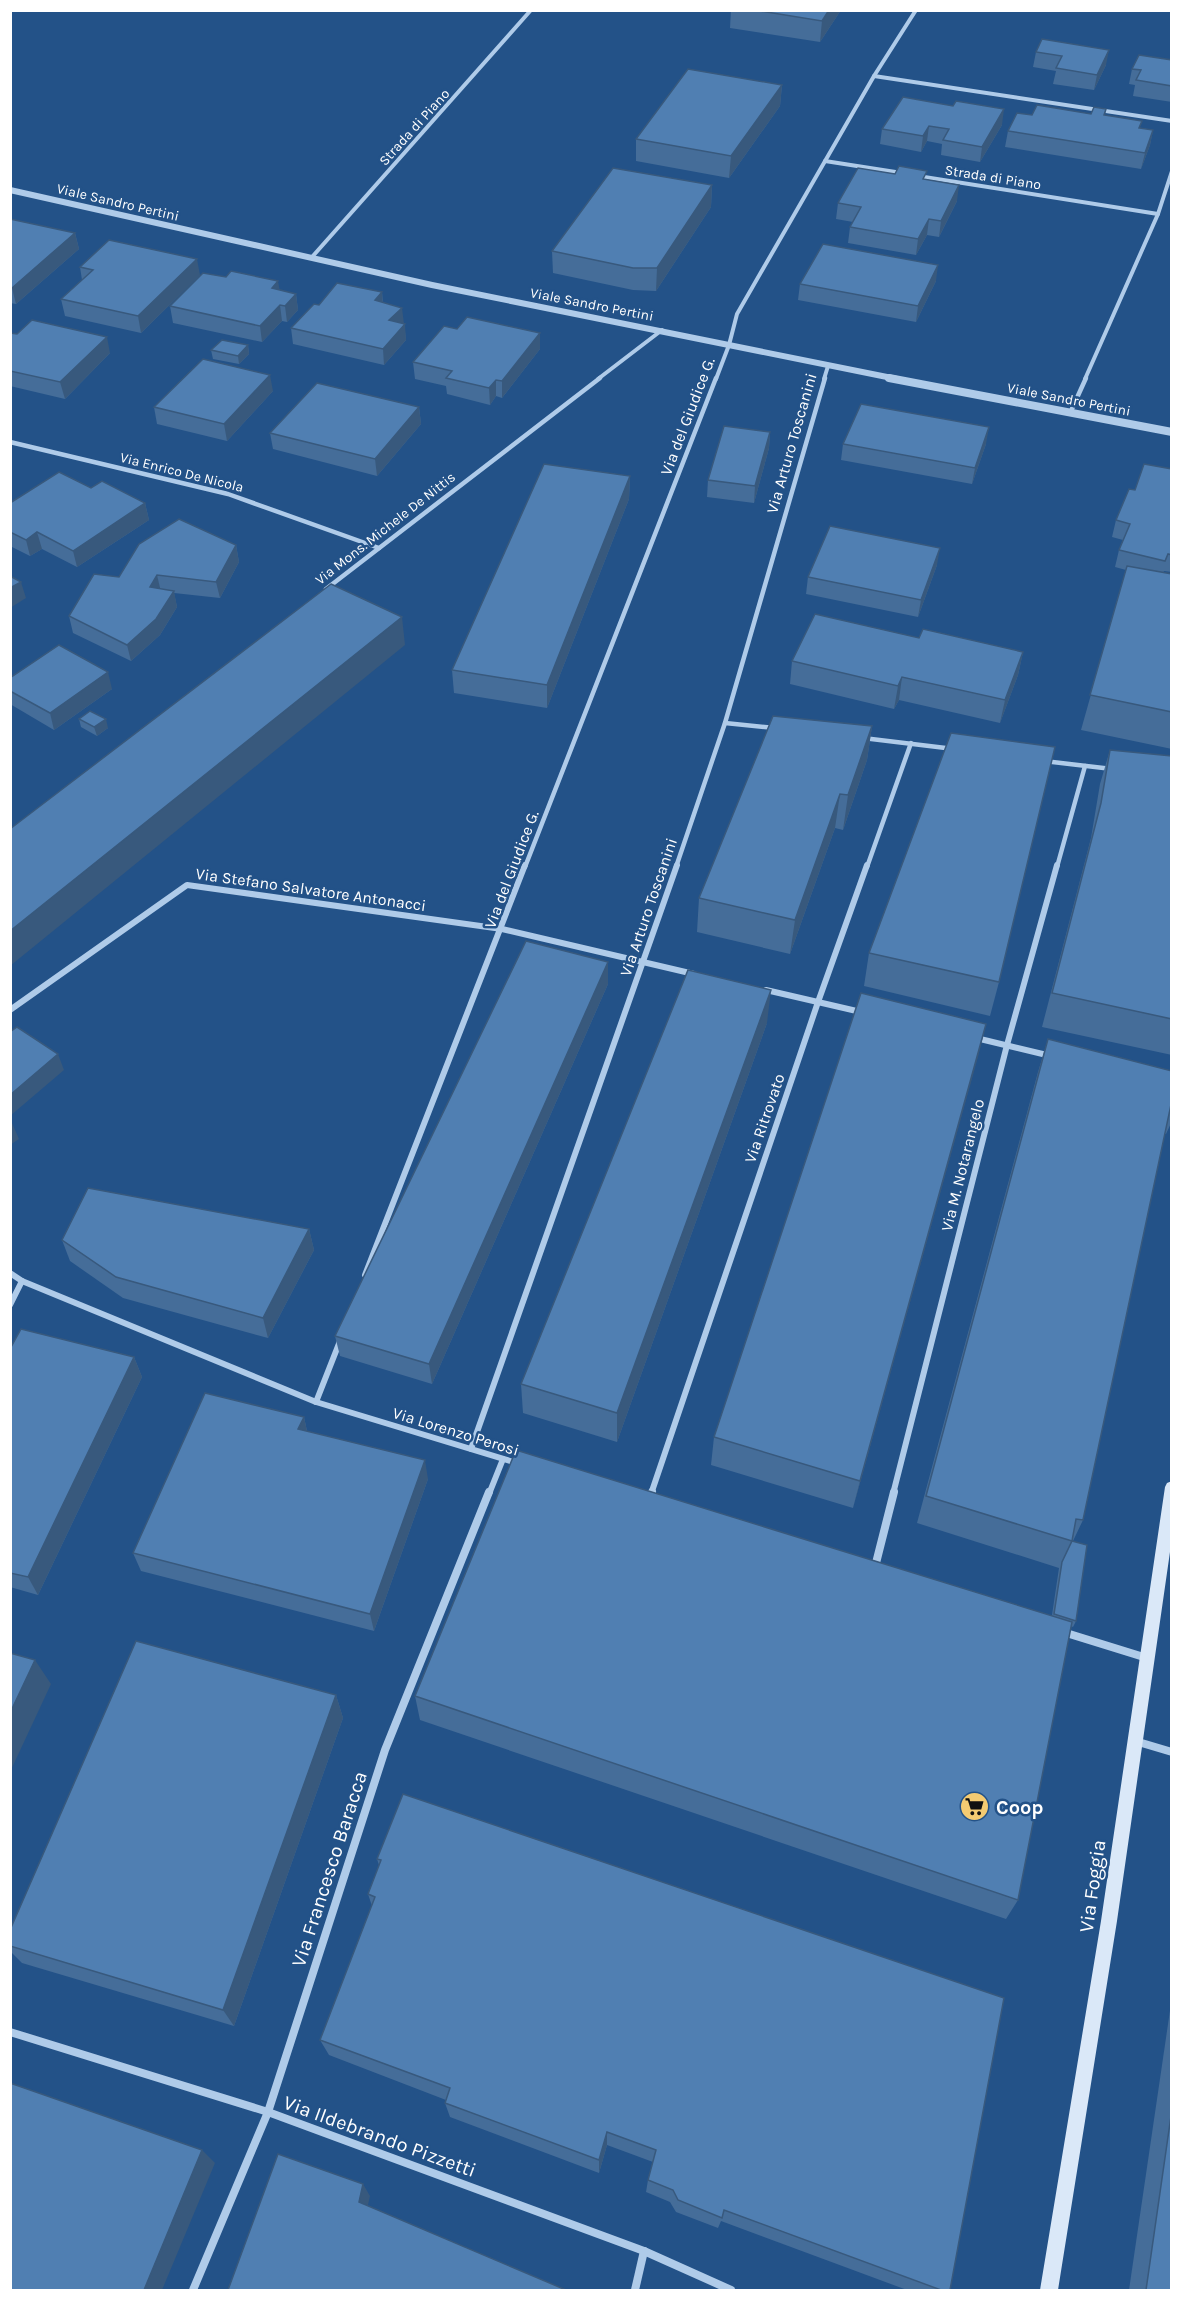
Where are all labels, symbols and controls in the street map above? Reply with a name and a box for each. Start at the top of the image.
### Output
street label: Strada di Piano [375,85,453,169]
street label: Strada di Piano [944,161,1042,194]
street label: Viale Sandro Pertini [55,180,181,225]
street label: Viale Sandro Pertini [529,284,655,325]
street label: Via del Giudice G. [656,354,719,478]
street label: Via Arturo Toscanini [762,371,821,516]
street label: Viale Sandro Pertini [1006,379,1132,420]
street label: Via Enrico De Nicola [118,449,245,496]
street label: Via Mons. Michele De Nittis [312,468,459,588]
street label: Via del Giudice G. [480,807,543,931]
street label: Via Arturo Toscanini [616,835,681,979]
street label: Via Stefano Salvatore Antonacci [194,864,427,915]
street label: Via Ritrovato [740,1071,789,1165]
street label: Via M. Notarangelo [937,1097,988,1233]
street label: Via Lorenzo Perosi [390,1403,521,1460]
street label: Via Francesco Baracca [287,1768,372,1970]
supermarket icon: Coop [959,1791,991,1823]
place label: Coop [996,1796,1044,1819]
street label: Via Foggia [1075,1838,1110,1934]
street label: Via Ildebrando Pizzetti [280,2091,479,2182]

